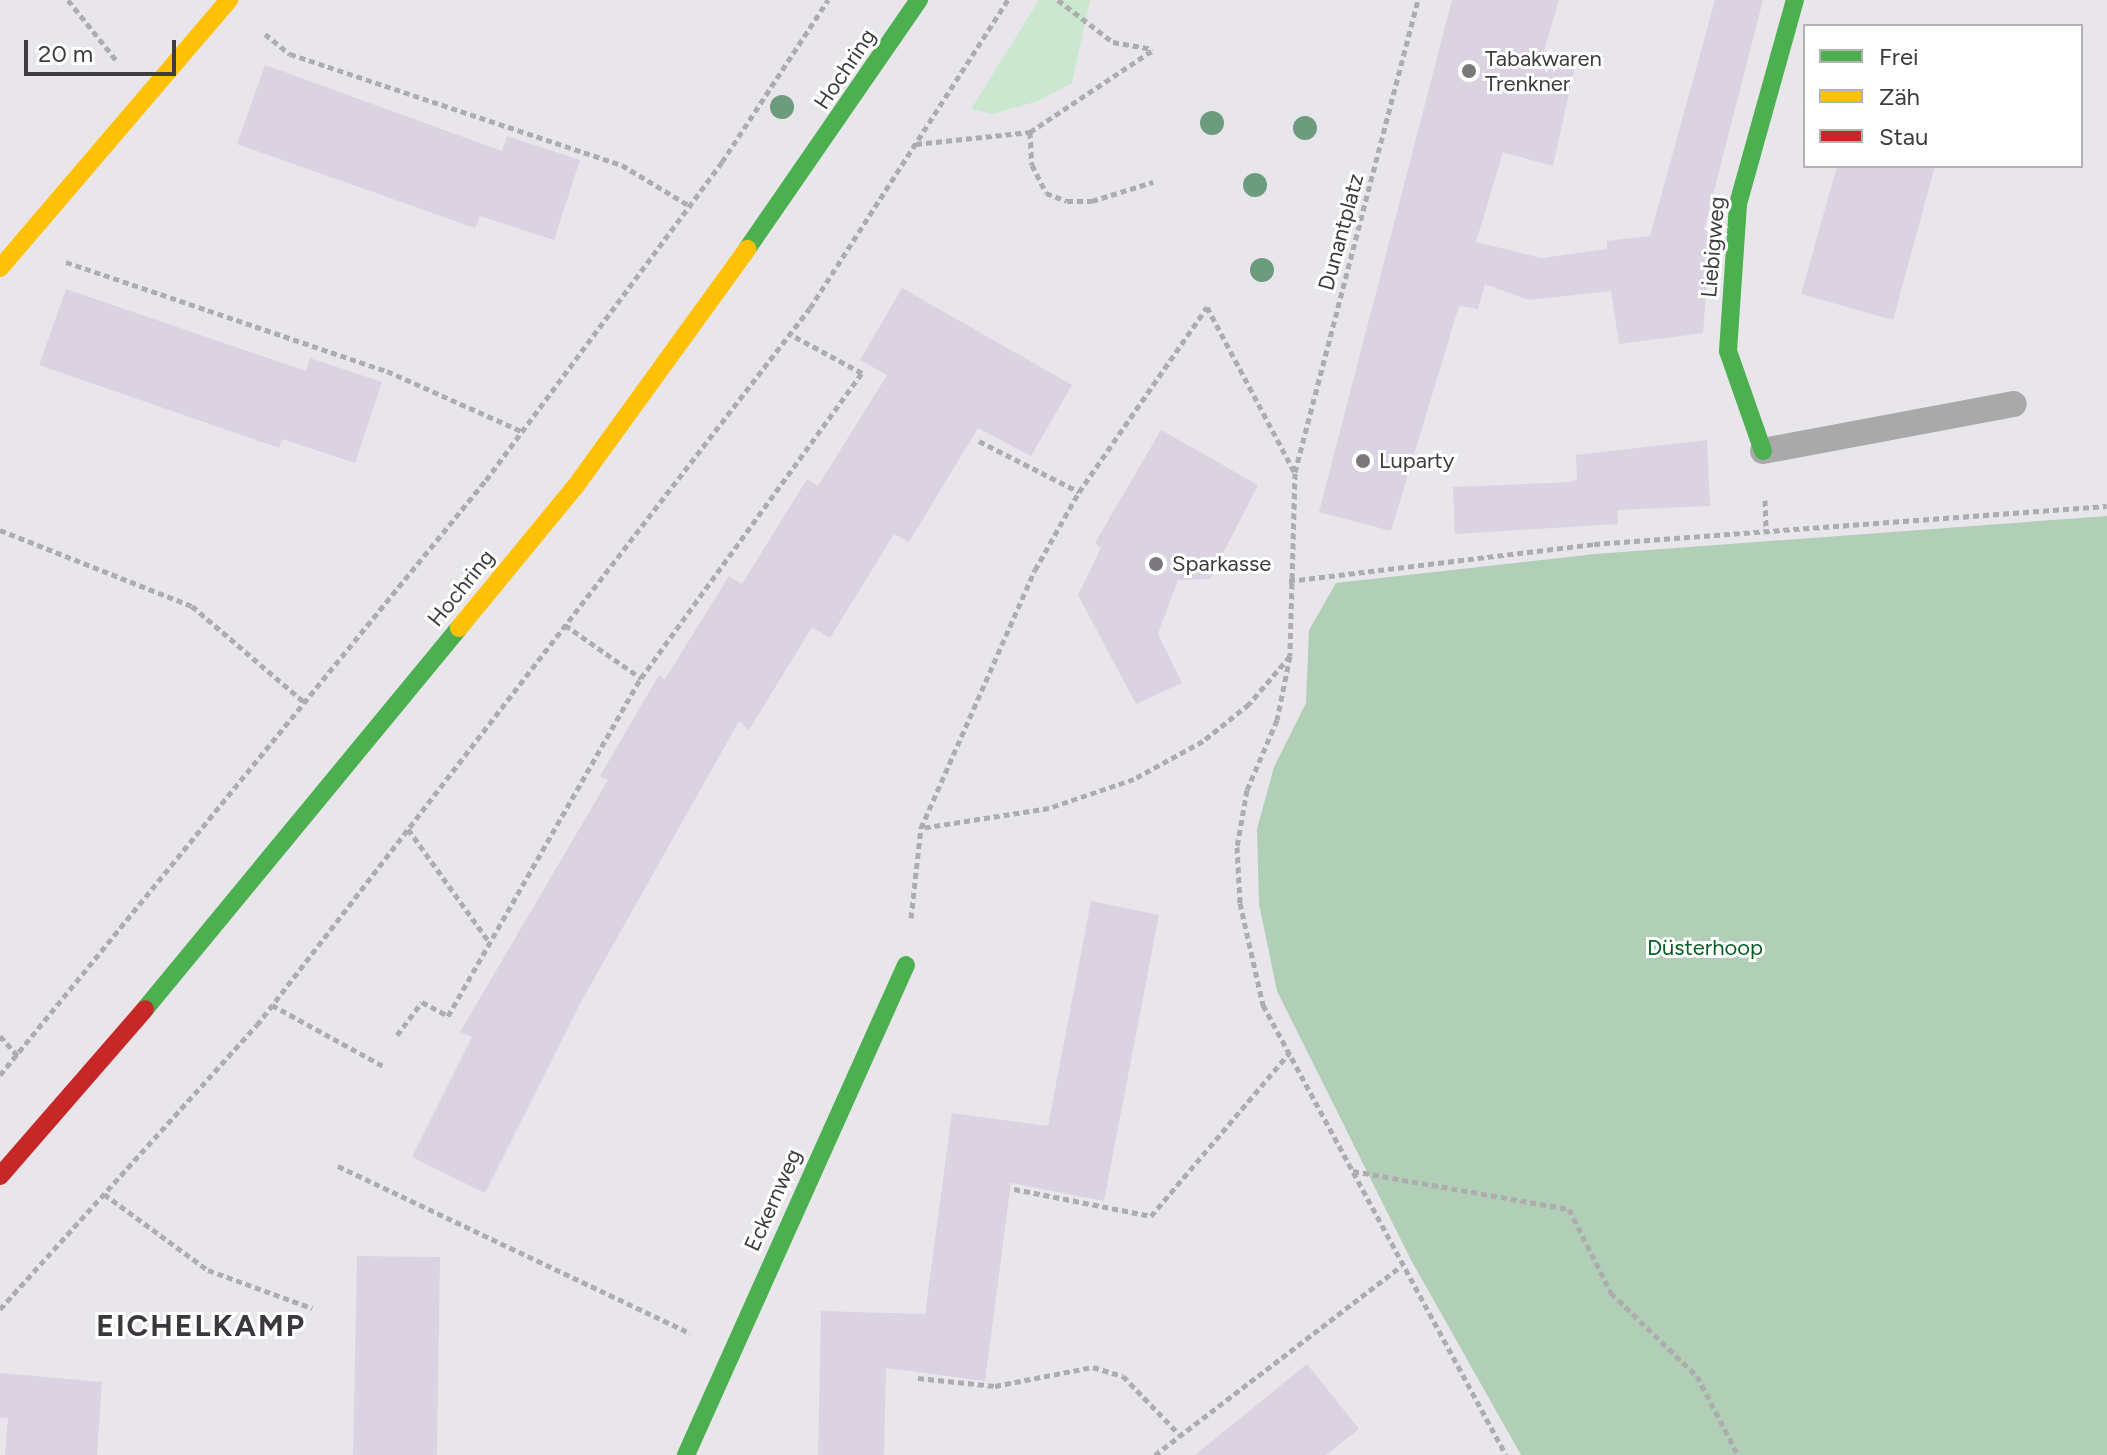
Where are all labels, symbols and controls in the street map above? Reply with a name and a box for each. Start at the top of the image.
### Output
scale bar [28,24,180,74]
street label: Hochring [809,24,881,114]
legend [1803,24,2083,168]
text: 20 m [38,39,93,68]
text: Frei [1879,42,1919,71]
place label: Tabakwaren Trenkner [1485,45,1602,96]
marker: Tabakwaren Trenkner [1460,62,1478,80]
text: Zäh [1879,82,1920,111]
text: Stau [1879,122,1928,151]
street label: Dunantplatz [1313,171,1369,293]
street label: Liebigweg [1695,195,1731,299]
place label: Luparty [1379,448,1454,474]
marker: Luparty [1354,452,1372,470]
street label: Hochring [422,544,500,632]
place label: Sparkasse [1172,551,1271,577]
marker: Sparkasse [1147,555,1165,573]
park label: Düsterhoop [1647,935,1763,961]
street label: Eckernweg [739,1145,807,1255]
district label: EICHELKAMP [96,1308,306,1344]

